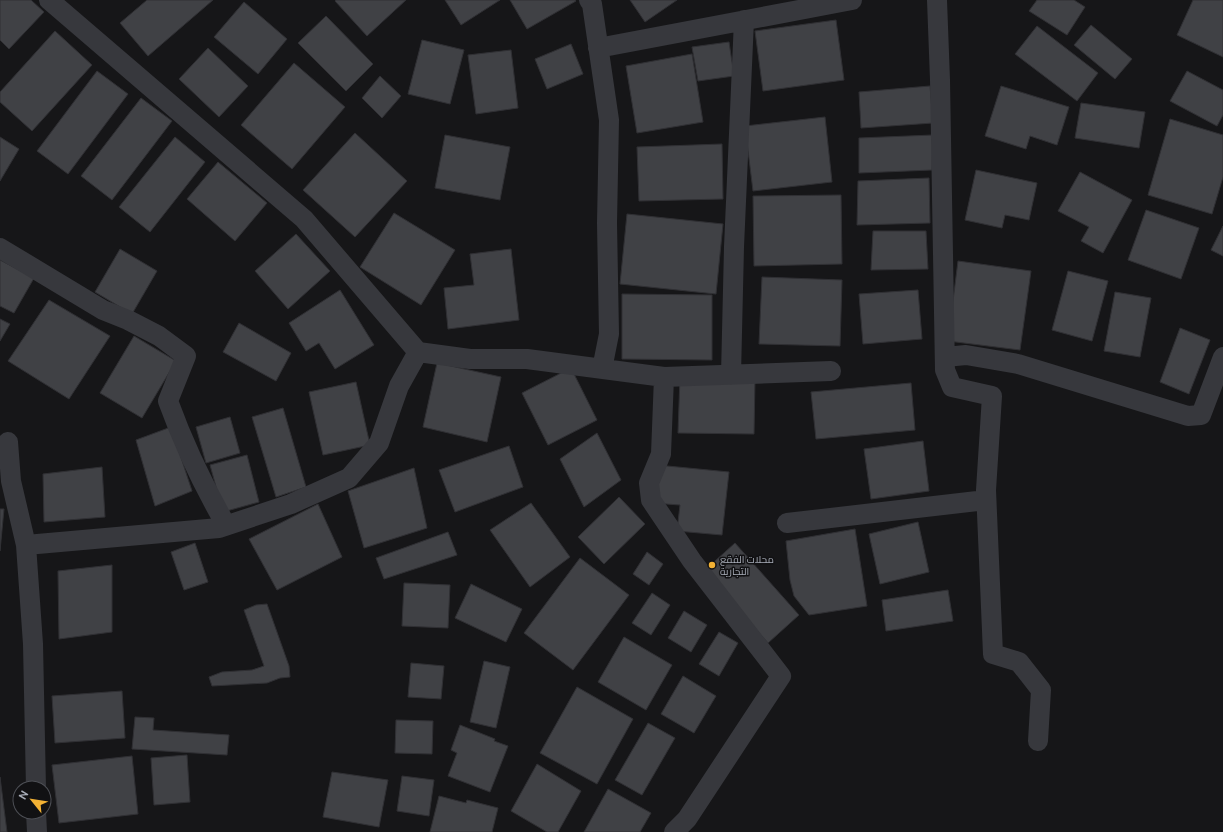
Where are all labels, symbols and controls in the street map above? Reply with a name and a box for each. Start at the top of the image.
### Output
place label: محلات الفقع التجارية [720,554,774,577]
marker: محلات الفقع التجارية [707,560,717,570]
north arrow [12,780,52,820]
text: N [16,788,31,802]

